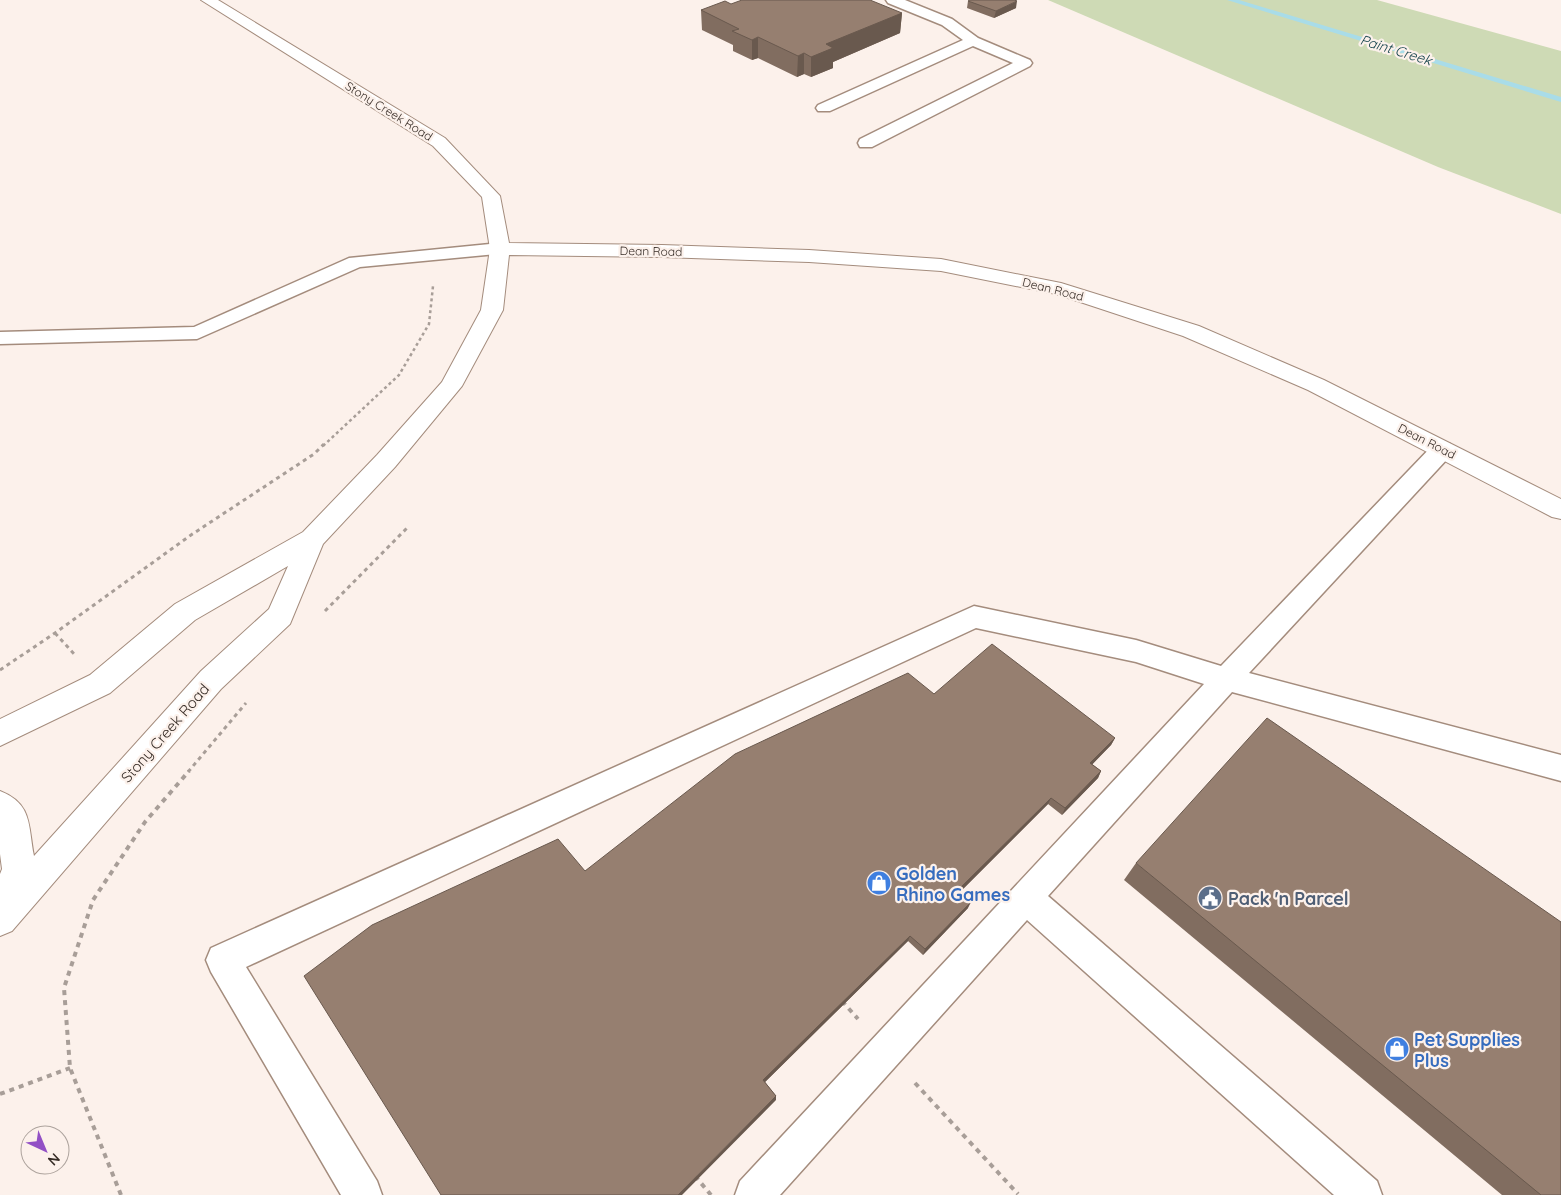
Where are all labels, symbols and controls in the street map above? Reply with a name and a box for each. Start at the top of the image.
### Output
water label: Paint Creek [1358,31,1435,70]
street label: Stony Creek Road [343,78,435,144]
street label: Dean Road [619,243,683,259]
street label: Dean Road [1021,274,1085,304]
street label: Dean Road [1396,420,1458,462]
street label: Stony Creek Road [117,680,213,786]
place label: Golden Rhino Games [896,862,1010,906]
shop icon: Golden Rhino Games [866,870,892,896]
public building icon: Pack 'n Parcel [1197,885,1223,911]
place label: Pack 'n Parcel [1228,887,1349,910]
place label: Pet Supplies Plus [1414,1028,1520,1072]
shop icon: Pet Supplies Plus [1384,1036,1410,1062]
north arrow [20,1125,70,1175]
text: N [44,1149,64,1169]

